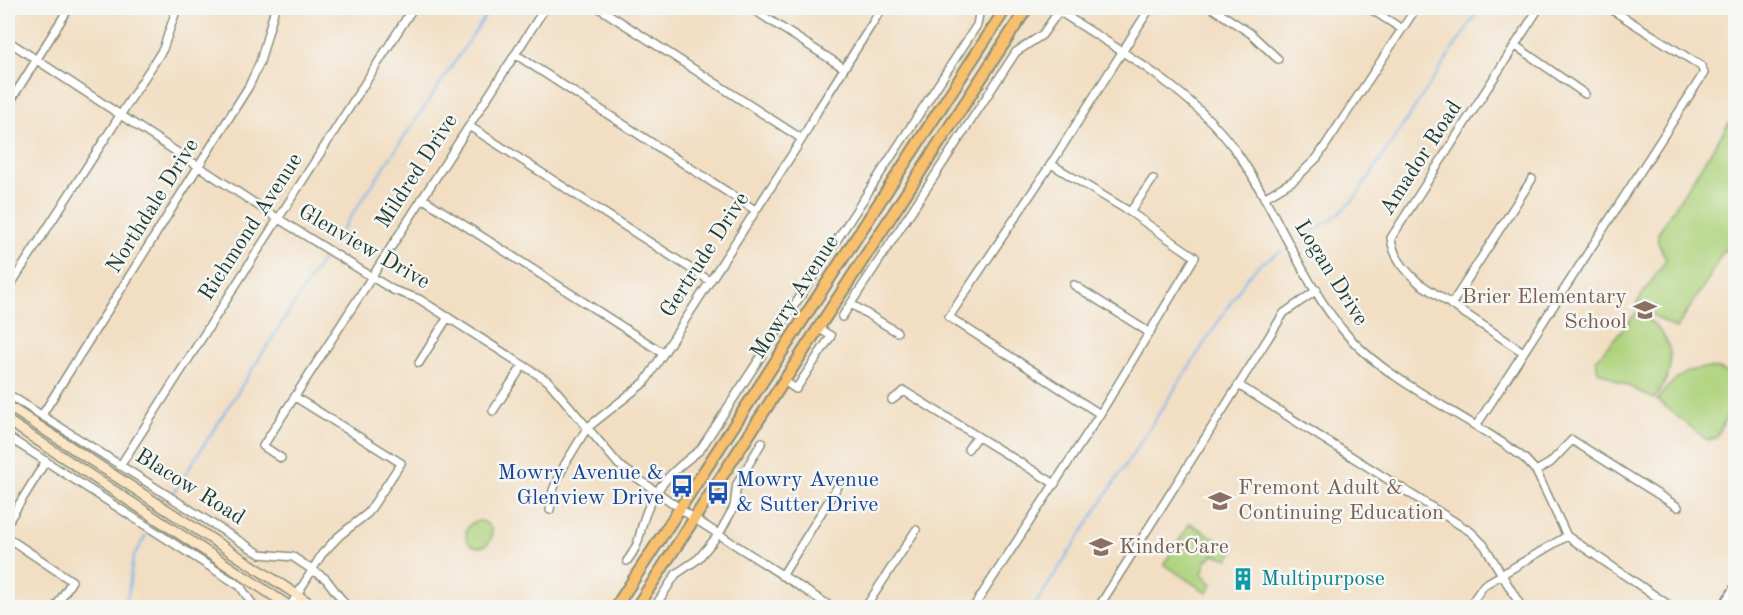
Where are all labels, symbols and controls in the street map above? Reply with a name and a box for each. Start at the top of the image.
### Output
street label: Amador Road [1376,97,1466,219]
street label: Mildred Drive [372,110,462,232]
street label: Northdale Drive [103,135,203,277]
street label: Richmond Avenue [195,149,307,305]
street label: Gertrude Drive [657,189,753,321]
street label: Glenview Drive [295,201,433,293]
street label: Logan Drive [1290,217,1372,329]
street label: Mowry Avenue [747,231,843,363]
place label: Brier Elementary School [1462,286,1627,333]
school or university icon: Brier Elementary School [1632,297,1658,323]
street label: Blacow Road [131,445,249,529]
place label: Mowry Avenue & Glenview Drive [498,462,664,509]
place label: Mowry Avenue & Sutter Drive [736,469,879,516]
bus stop icon: Mowry Avenue & Glenview Drive [669,473,695,499]
place label: Fremont Adult & Continuing Education [1238,477,1444,524]
bus stop icon: Mowry Avenue & Sutter Drive [705,480,731,506]
school or university icon: Fremont Adult & Continuing Education [1207,488,1233,514]
school or university icon: KinderCare [1088,534,1114,560]
place label: KinderCare [1119,536,1229,558]
building icon: Multipurpose [1230,566,1256,592]
place label: Multipurpose [1261,568,1385,590]

